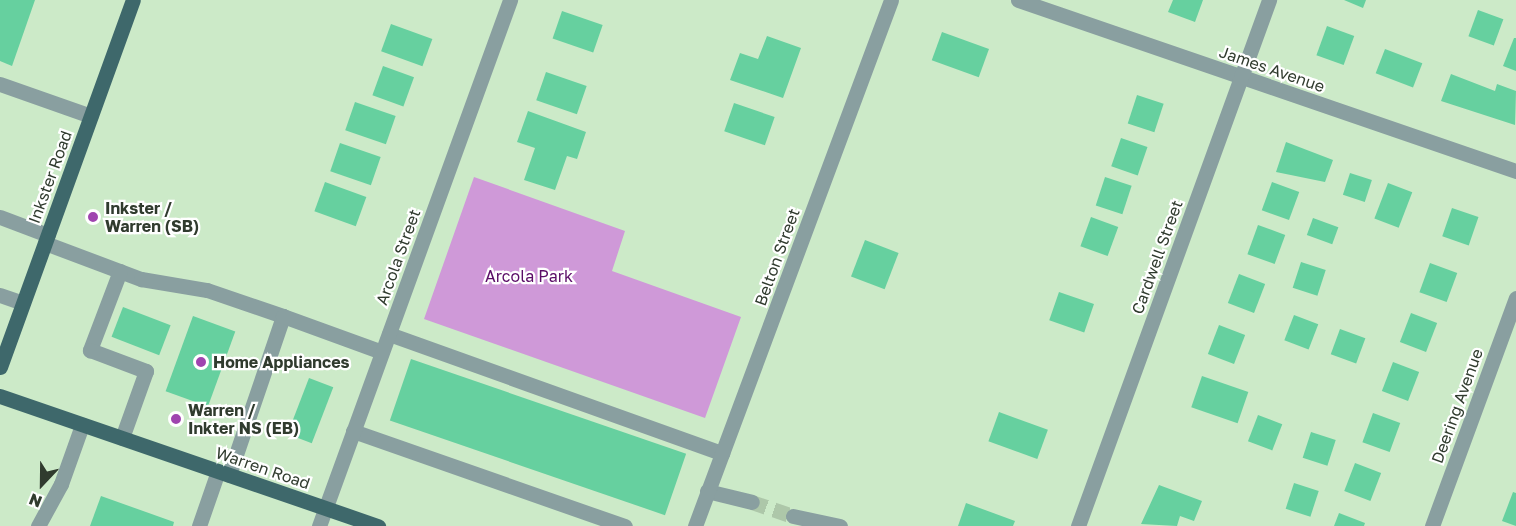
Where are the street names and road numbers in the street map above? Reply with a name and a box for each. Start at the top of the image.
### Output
street label: James Avenue [1217,42,1327,96]
street label: Inkster Road [24,128,76,226]
street label: Cardwell Street [1128,198,1186,316]
street label: Arcola Street [372,206,424,308]
street label: Belton Street [751,206,803,308]
street label: Deering Avenue [1427,346,1487,466]
street label: Warren Road [213,443,313,493]

